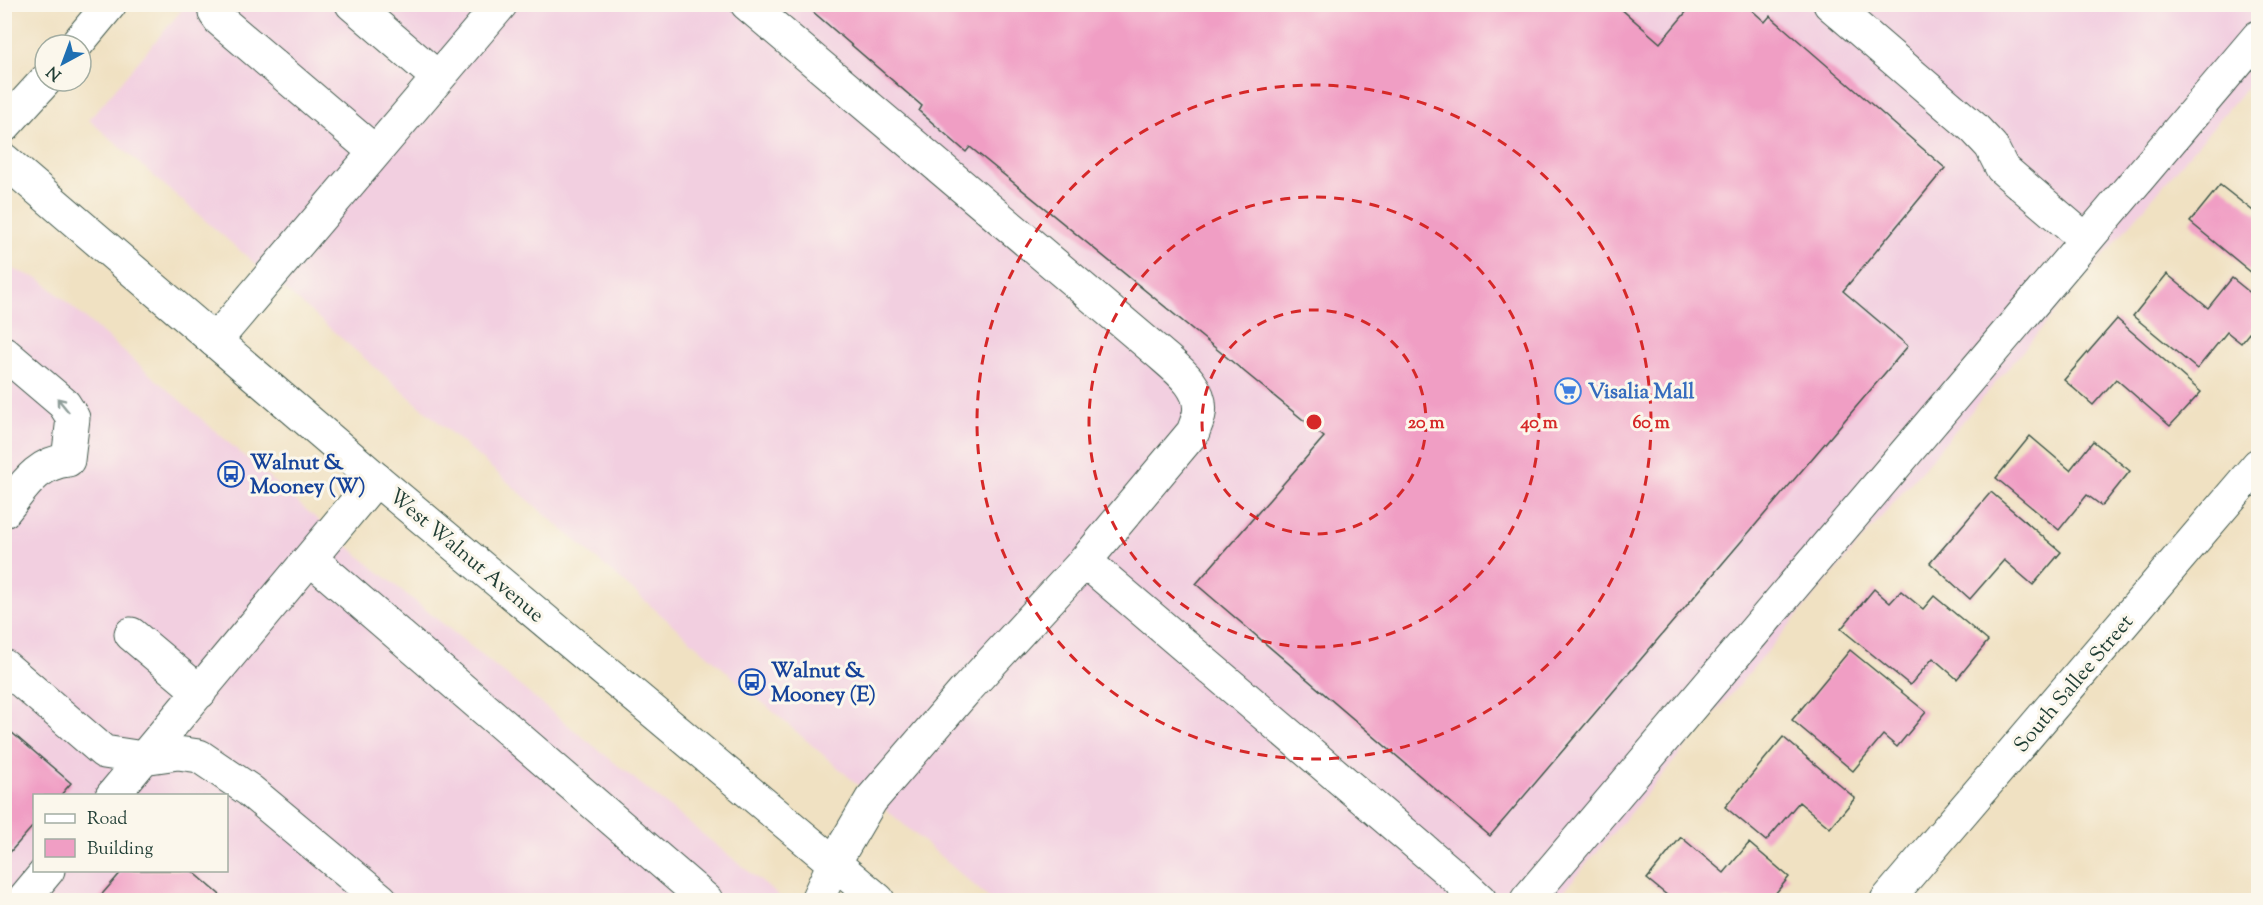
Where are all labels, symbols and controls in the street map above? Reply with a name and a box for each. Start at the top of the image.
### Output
north arrow [33,33,93,93]
text: N [42,59,67,85]
supermarket icon: Visalia Mall [1553,376,1583,406]
place label: Visalia Mall [1588,378,1694,408]
one-way arrow [57,397,70,413]
text: 20 m [1408,411,1444,437]
text: 40 m [1519,411,1558,437]
text: 60 m [1632,411,1670,437]
centre of rings [1304,412,1324,432]
place label: Walnut & Mooney (W) [250,449,366,503]
bus stop icon: Walnut & Mooney (W) [216,459,246,489]
street label: West Walnut Avenue [381,482,550,631]
street label: South Sallee Street [2008,609,2141,760]
place label: Walnut & Mooney (E) [771,657,876,711]
bus stop icon: Walnut & Mooney (E) [737,667,767,697]
legend [33,794,228,872]
text: Road [87,807,127,833]
text: Building [87,837,153,863]

